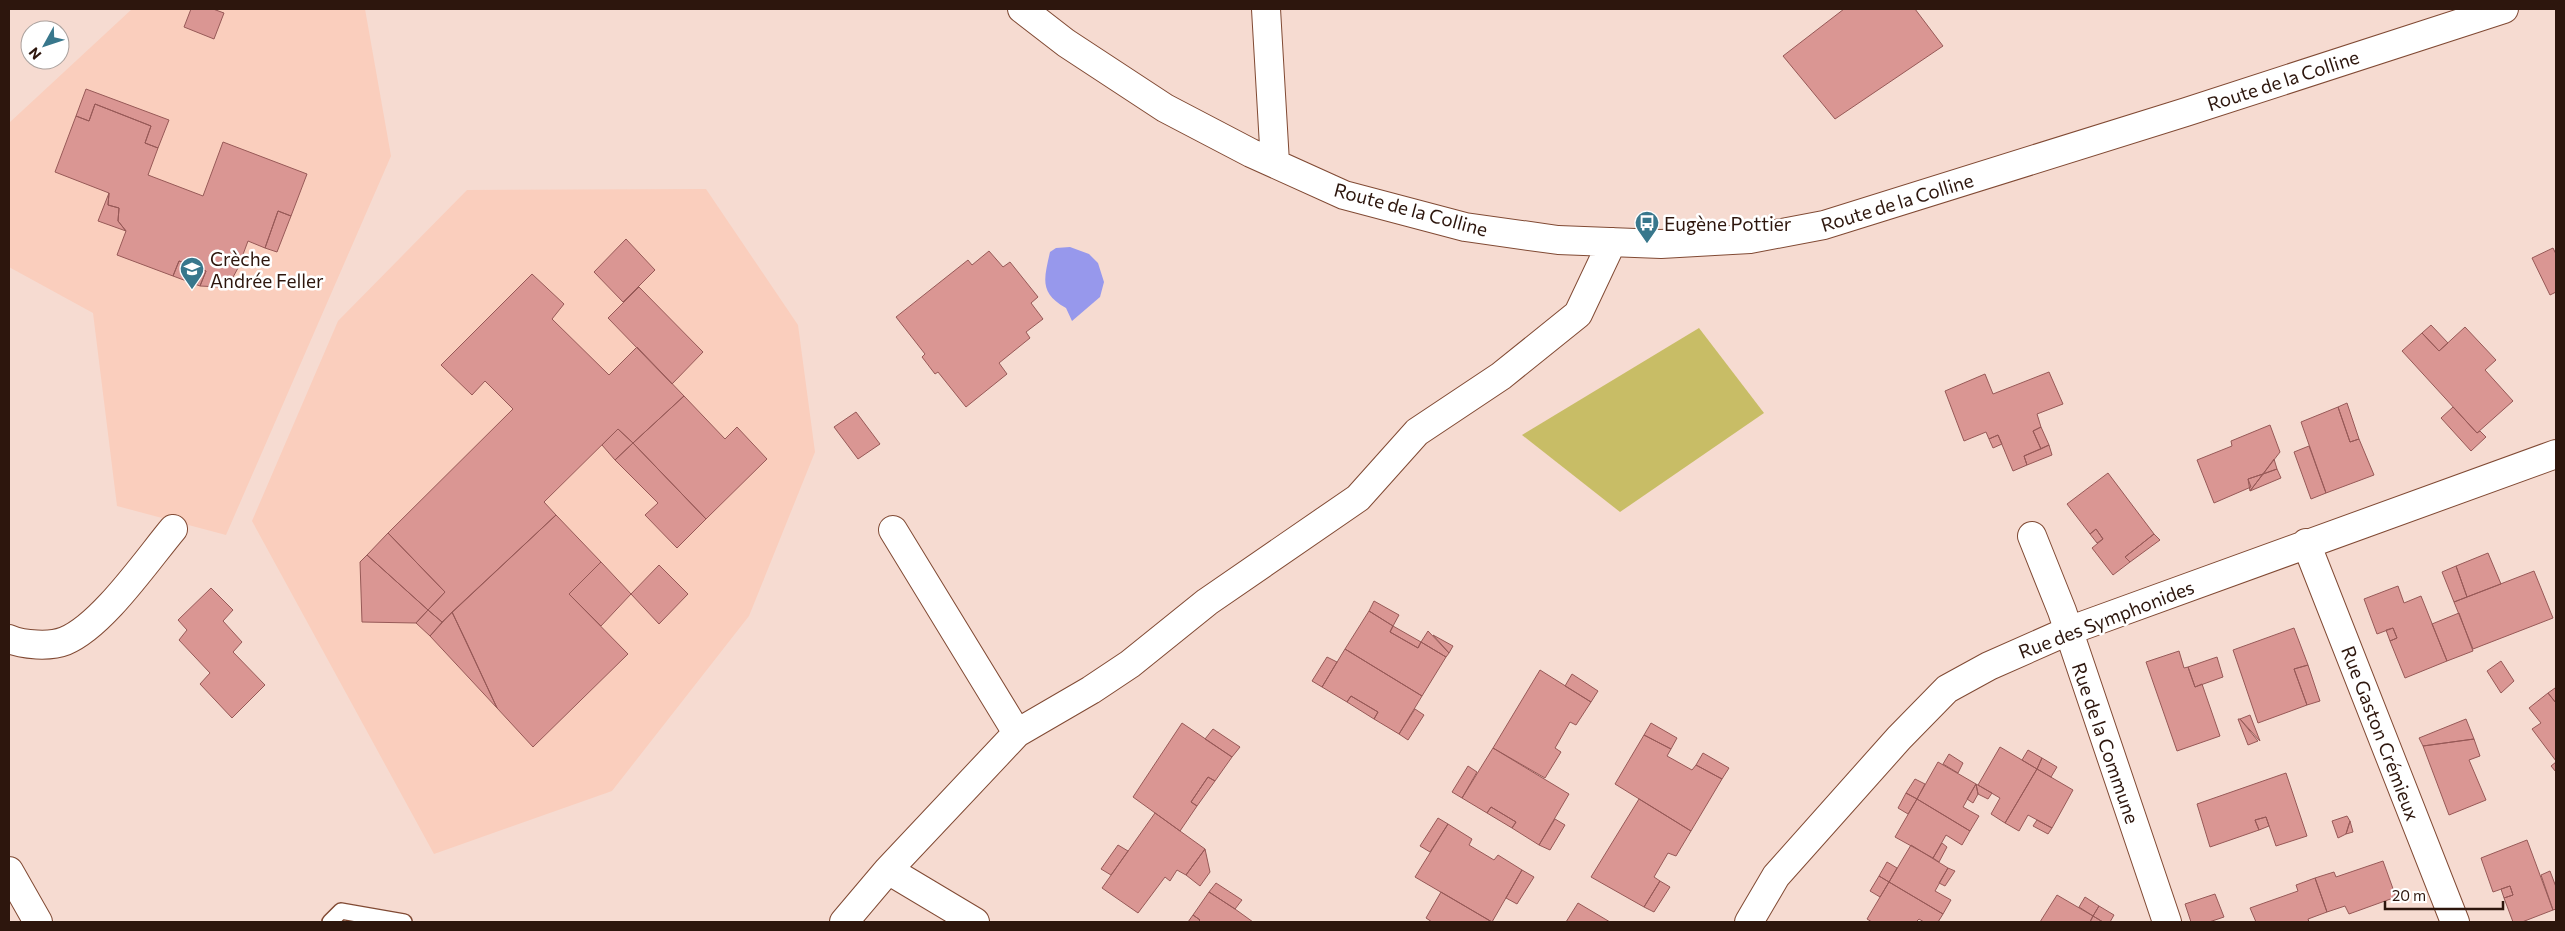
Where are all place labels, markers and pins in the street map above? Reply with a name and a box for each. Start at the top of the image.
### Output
bus stop icon: Eugène Pottier [1634,210,1660,244]
place label: Eugène Pottier [1664,212,1792,235]
place label: Crèche Andrée Feller [210,247,324,292]
school or university icon: Crèche Andrée Feller [179,256,205,290]

